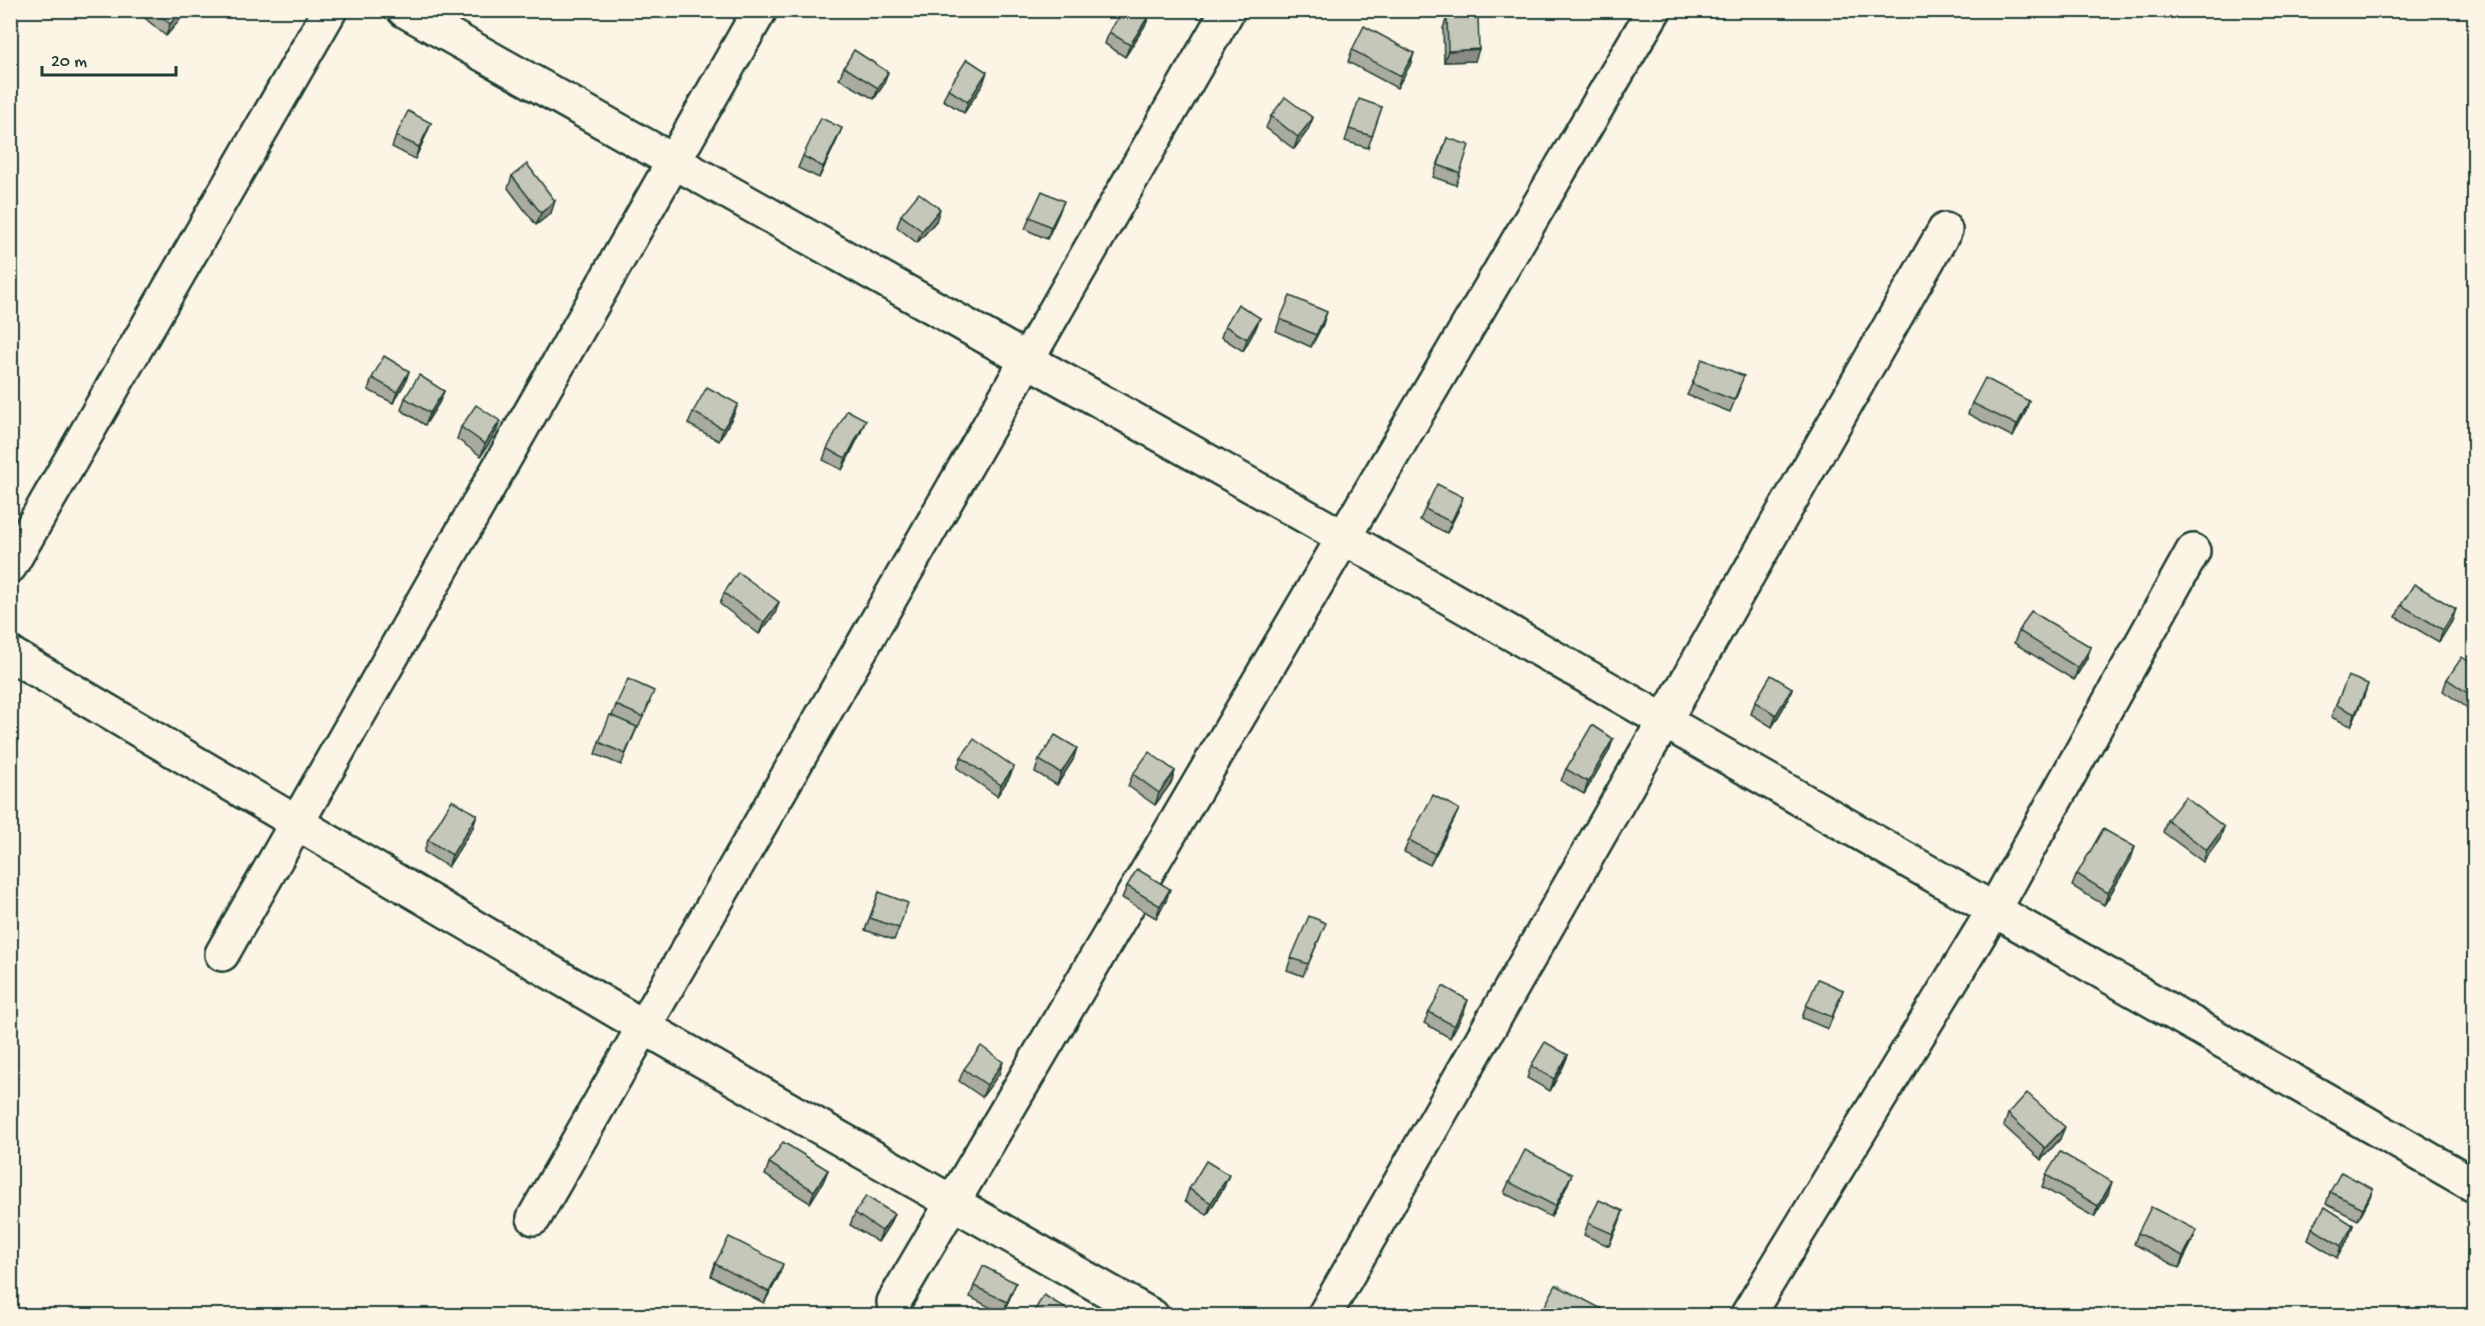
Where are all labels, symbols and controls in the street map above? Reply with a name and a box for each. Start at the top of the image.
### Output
scale bar [42,39,176,77]
text: 20 m [51,52,87,73]

